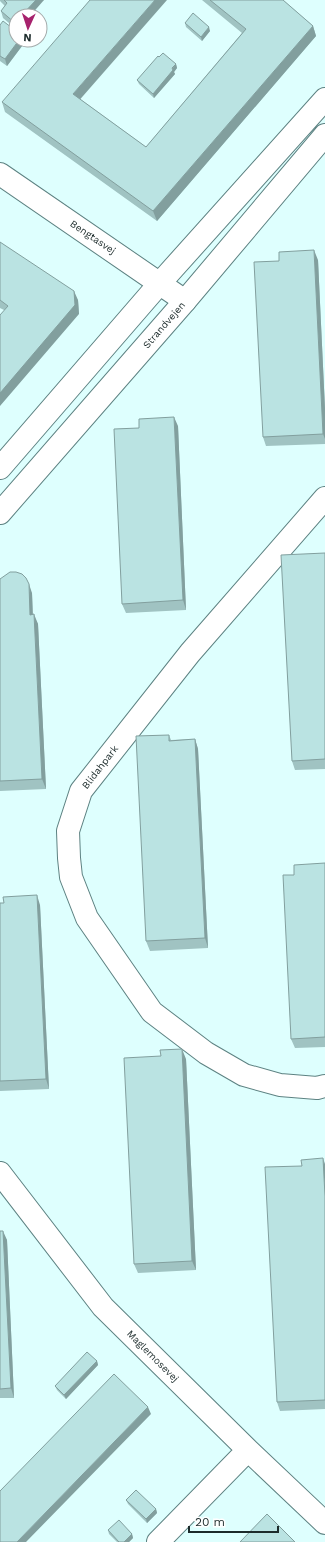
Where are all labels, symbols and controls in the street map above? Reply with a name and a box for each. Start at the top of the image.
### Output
north arrow [8,8,48,48]
text: N [23,31,32,44]
street label: Bengtasvej [68,218,118,256]
street label: Strandvejen [141,299,187,351]
street label: Blidahpark [80,743,121,791]
street label: Maglemosevej [125,1328,181,1384]
scale bar [189,1508,278,1534]
text: 20 m [195,1515,225,1529]

